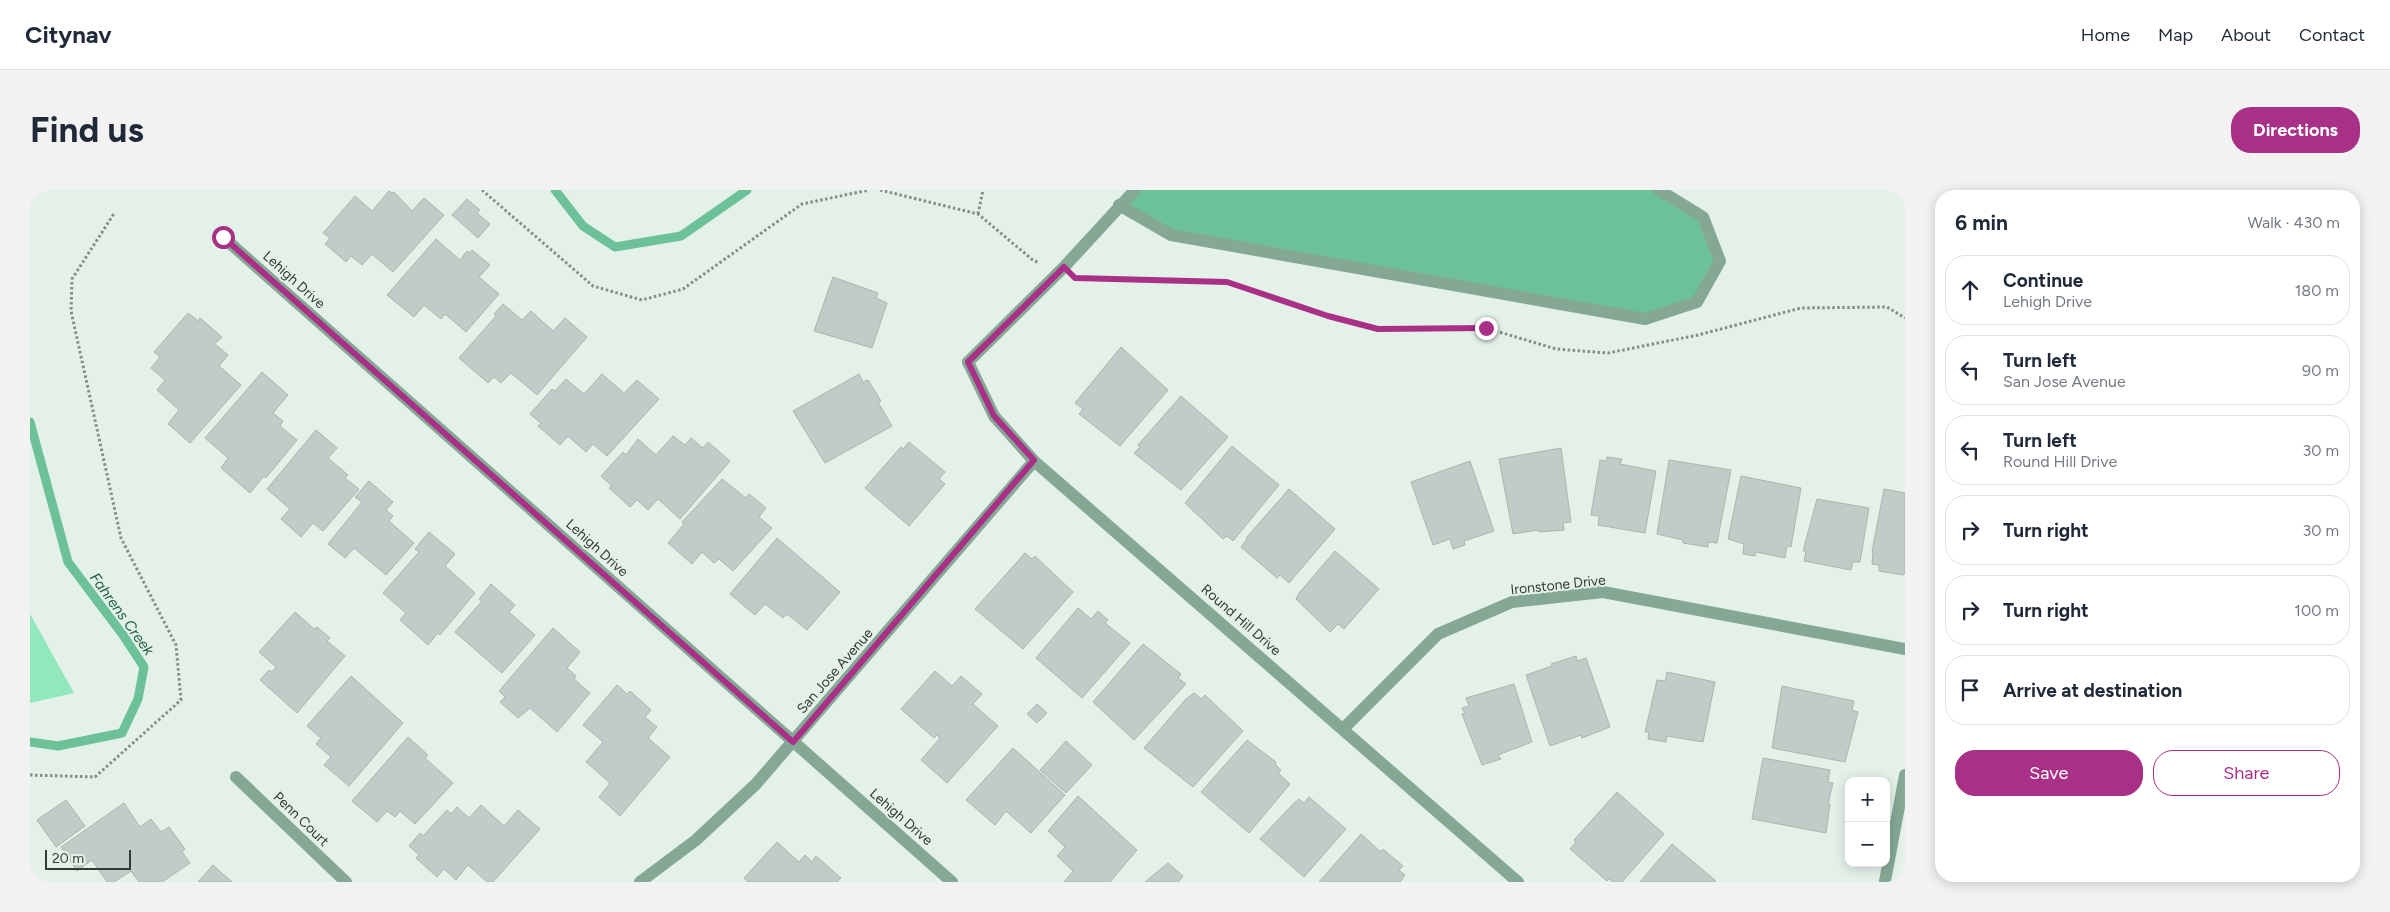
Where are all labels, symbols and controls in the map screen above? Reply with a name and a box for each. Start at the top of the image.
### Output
text: Citynav [25,20,112,49]
text: Home [2081,24,2130,46]
text: Map [2158,24,2193,46]
text: About [2221,24,2271,46]
text: Contact [2299,24,2365,46]
button: Directions [2231,107,2360,153]
text: Find us [30,109,144,151]
text: 6 min [1955,210,2008,235]
text: Walk · 430 m [2247,213,2340,232]
route start [212,226,235,249]
street label: Lehigh Drive [259,248,329,313]
text: Continue [2003,269,2083,292]
icon: ahead [1956,276,1984,304]
text: 180 m [2295,281,2339,300]
text: Lehigh Drive [2003,292,2092,311]
route end [1475,317,1498,340]
text: Turn left [2003,349,2077,372]
icon: left [1956,356,1984,384]
text: 90 m [2302,361,2339,380]
text: San Jose Avenue [2003,372,2126,391]
text: Turn left [2003,429,2077,452]
icon: left [1956,436,1984,464]
text: 30 m [2302,441,2339,460]
text: Round Hill Drive [2003,452,2117,471]
street label: Lehigh Drive [562,516,632,581]
icon: right [1956,516,1984,544]
text: Turn right [2003,519,2089,542]
text: 30 m [2302,521,2339,540]
water label: Fahrens Creek [86,569,158,659]
street label: Ironstone Drive [1510,572,1607,598]
street label: Round Hill Drive [1198,581,1285,659]
icon: right [1956,596,1984,624]
text: Turn right [2003,599,2089,622]
text: 100 m [2294,601,2339,620]
street label: San Jose Avenue [793,625,877,717]
icon: arrive [1956,676,1984,704]
text: Arrive at destination [2003,679,2182,702]
button: Save [1955,750,2143,796]
button: Share [2153,750,2340,796]
map controls [1845,777,1890,867]
button: + [1845,777,1890,822]
street label: Lehigh Drive [866,785,936,849]
street label: Penn Court [270,788,332,850]
button: − [1845,822,1890,867]
scale bar [45,847,131,870]
text: 20 m [52,850,84,867]

